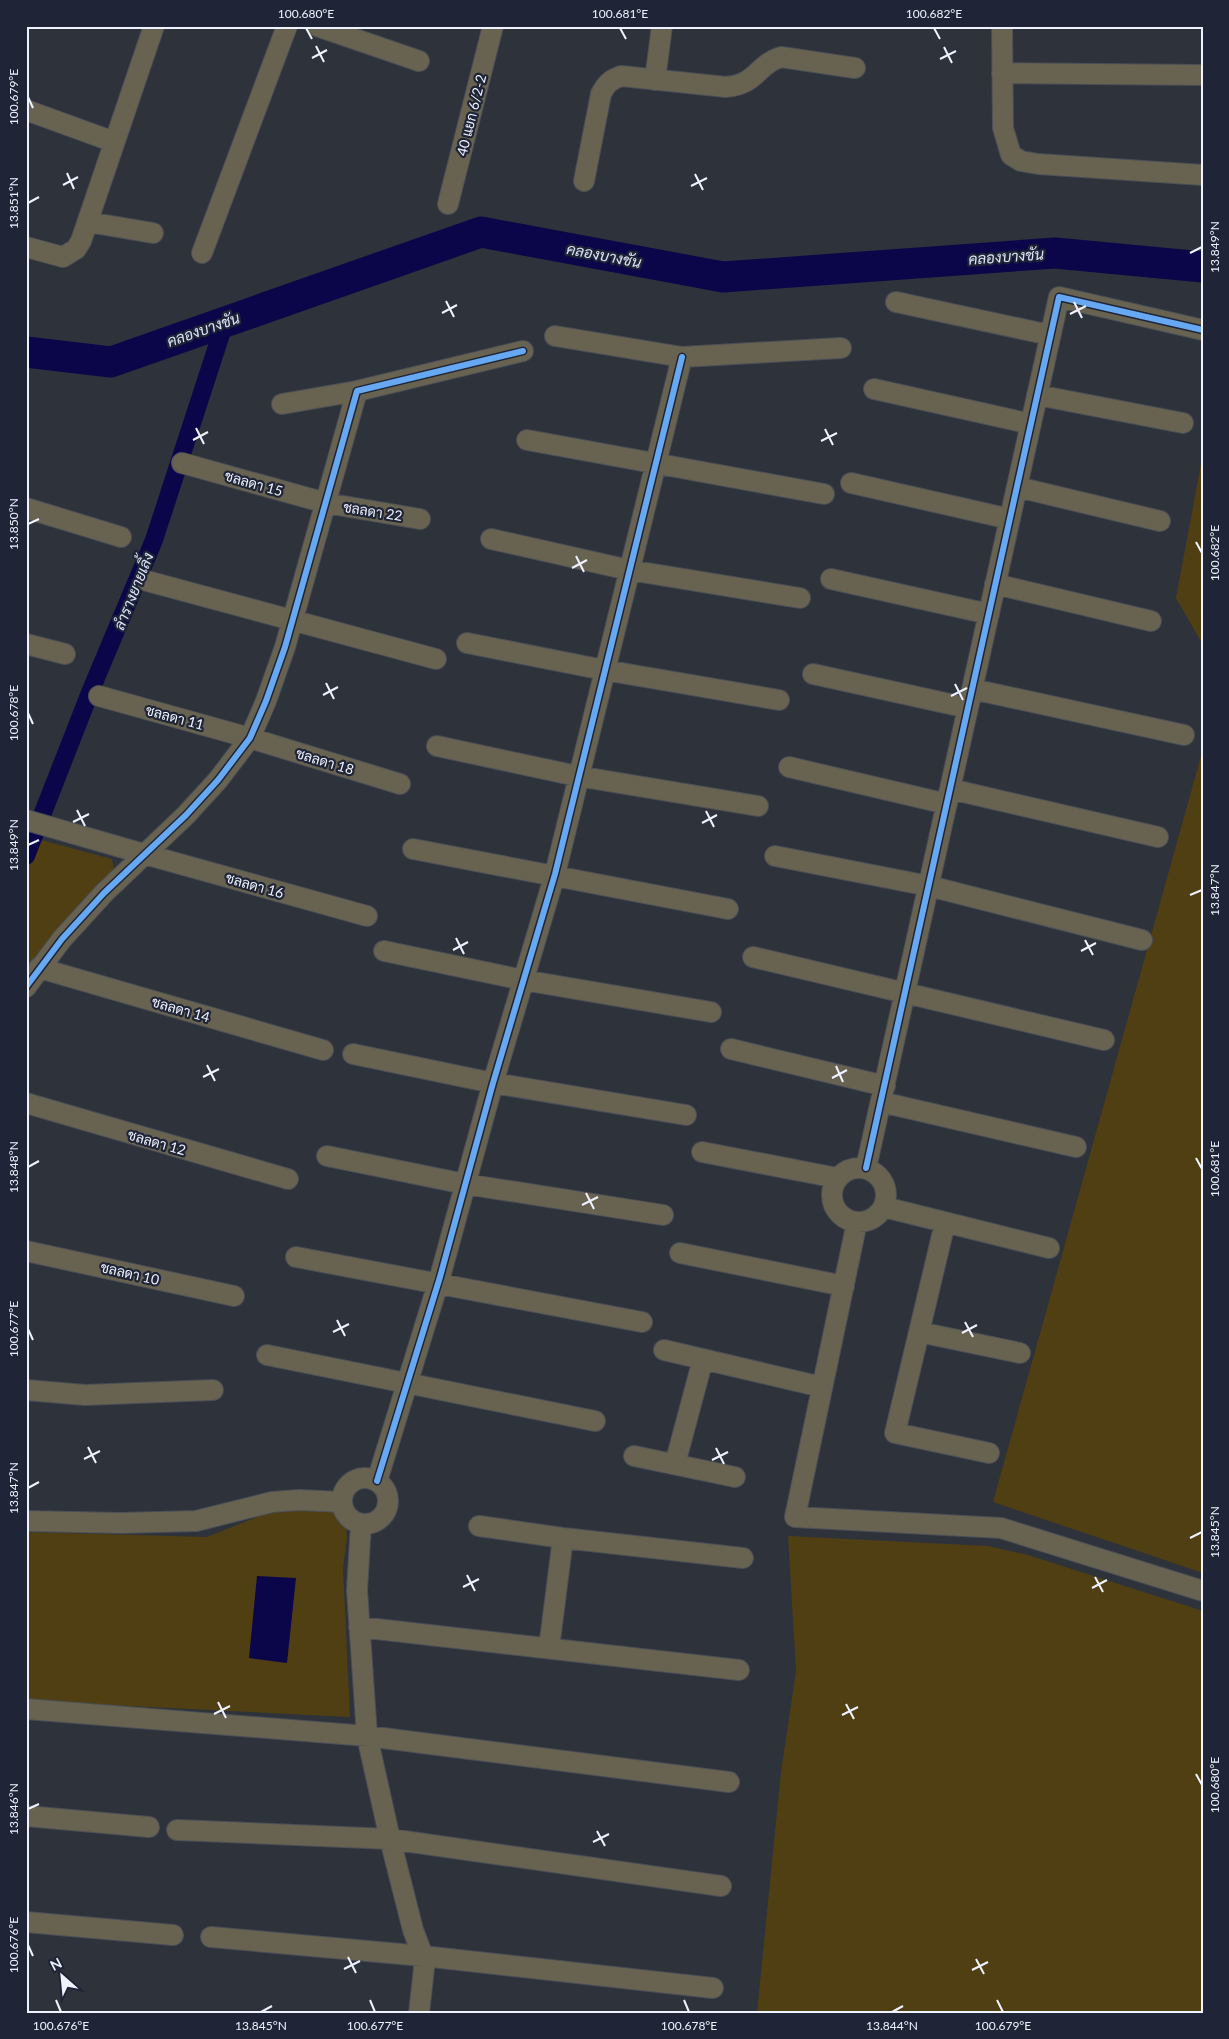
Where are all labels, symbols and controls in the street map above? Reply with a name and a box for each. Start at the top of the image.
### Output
text: 100.680°E [278,6,334,21]
text: 100.681°E [592,6,648,21]
text: 100.682°E [906,6,962,21]
text: 100.679°E [6,69,21,125]
street label: 40 แยก 6/2-2 [453,72,489,158]
text: 13.851°N [6,177,21,229]
text: 13.849°N [1207,221,1222,273]
water label: คลองบางชัน [565,239,643,271]
water label: คลองบางชัน [968,244,1045,268]
water label: คลองบางชัน [164,308,242,350]
street label: ชลลดา 15 [223,467,285,499]
text: 13.850°N [6,498,21,550]
street label: ชลลดา 22 [342,498,404,524]
text: 100.682°E [1207,525,1222,581]
water label: ลำรางยายเลิ้ง [105,548,157,632]
text: 100.678°E [6,685,21,741]
street label: ชลลดา 11 [144,701,206,733]
street label: ชลลดา 18 [294,744,356,778]
text: 13.849°N [6,819,21,871]
text: 13.847°N [1207,864,1222,916]
street label: ชลลดา 16 [224,869,286,901]
street label: ชลลดา 14 [150,993,212,1025]
street label: ชลลดา 12 [126,1126,188,1158]
text: 13.848°N [6,1141,21,1193]
text: 100.681°E [1207,1141,1222,1197]
street label: ชลลดา 10 [99,1258,161,1288]
text: 100.677°E [6,1301,21,1357]
text: 13.847°N [6,1462,21,1514]
text: 13.845°N [1207,1506,1222,1558]
text: 100.680°E [1207,1757,1222,1813]
text: 13.846°N [6,1783,21,1835]
text: 100.676°E [6,1917,21,1973]
north arrow [38,1952,88,2002]
text: N [47,1954,65,1974]
text: 100.676°E [33,2018,89,2033]
text: 13.845°N [235,2018,287,2033]
text: 100.677°E [347,2018,403,2033]
text: 100.678°E [661,2018,717,2033]
text: 13.844°N [866,2018,918,2033]
text: 100.679°E [975,2018,1031,2033]

